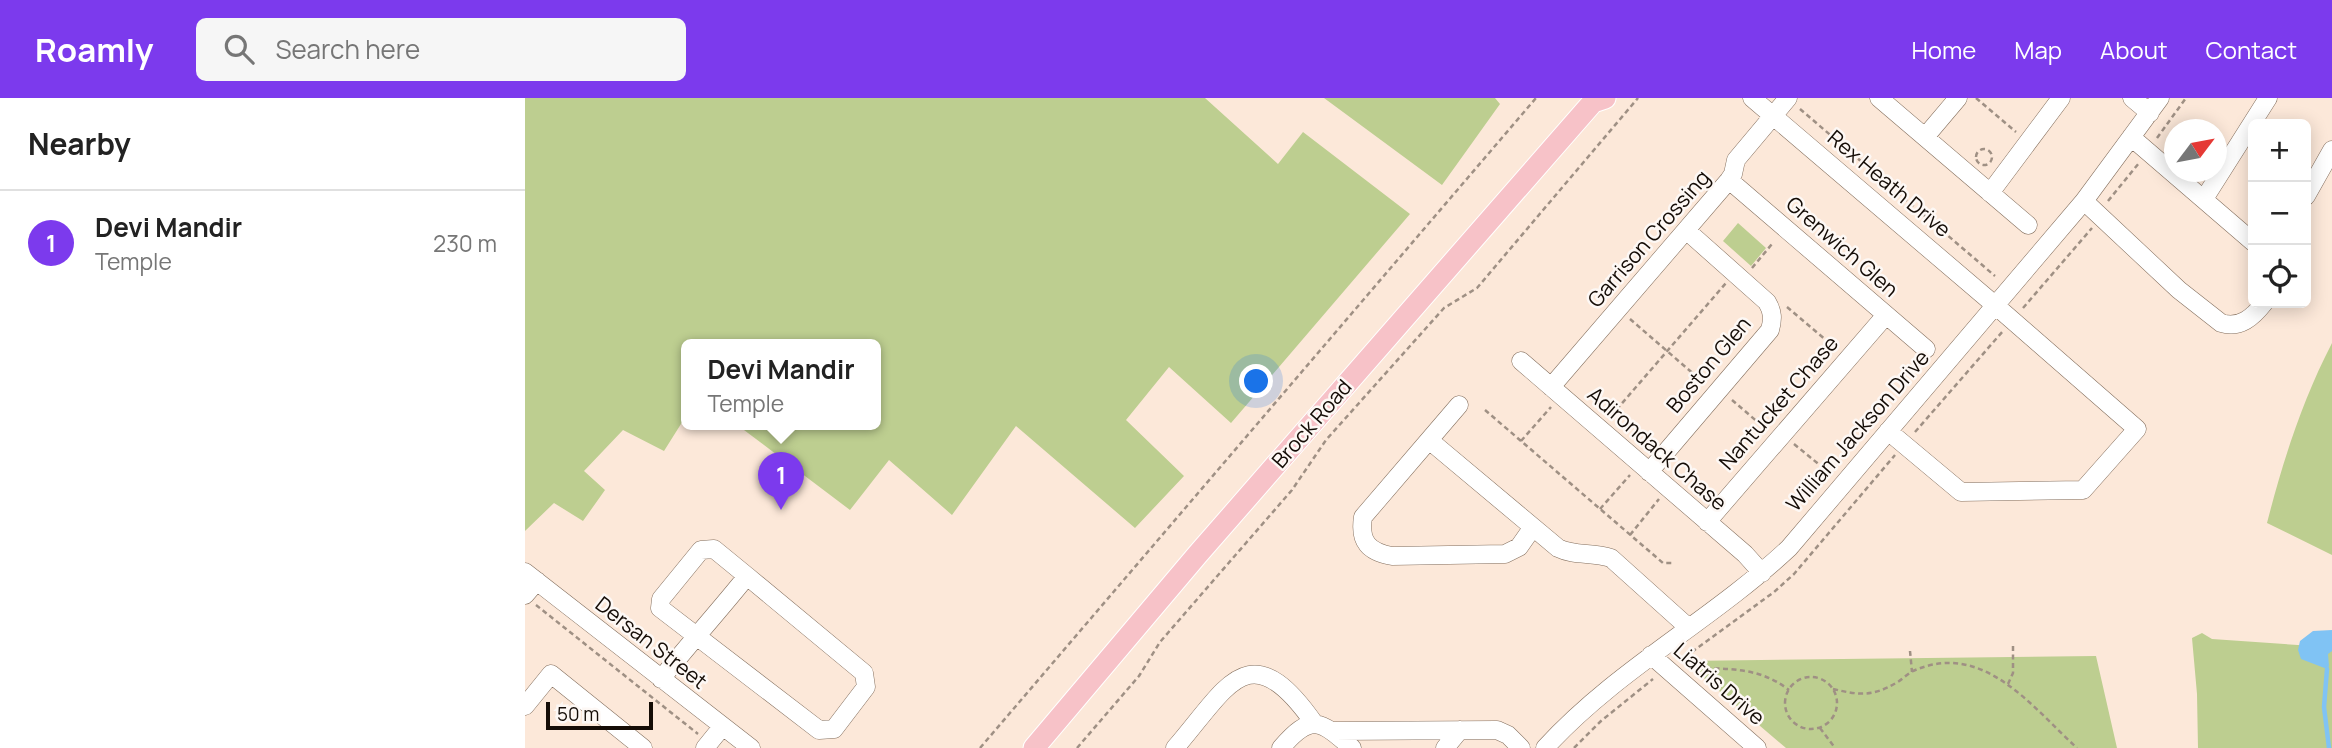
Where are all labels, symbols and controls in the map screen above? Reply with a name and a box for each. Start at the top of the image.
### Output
search box [196,18,686,81]
text: Roamly [35,27,154,72]
icon: search [220,30,258,68]
text: Search here [276,31,420,67]
text: Home [1911,33,1976,66]
text: Map [2014,33,2062,66]
text: About [2100,33,2168,66]
text: Contact [2206,33,2297,66]
north arrow [2164,119,2227,182]
map controls [2248,119,2311,308]
button: + [2248,119,2311,182]
text: Nearby [28,123,131,164]
street label: Rex Heath Drive [1822,123,1957,243]
street label: Garrison Crossing [1581,164,1716,313]
button: − [2248,182,2311,245]
street label: Grenwich Glen [1781,190,1905,303]
text: Devi Mandir [95,209,242,245]
text: 1 [46,227,56,259]
text: 230 m [433,227,497,259]
text: Temple [95,245,172,277]
button: locate [2248,245,2311,308]
street label: Boston Glen [1660,310,1757,418]
street label: Nantucket Chase [1712,330,1844,475]
popup [681,339,881,430]
street label: William Jackson Drive [1779,344,1935,517]
text: Devi Mandir [707,351,855,387]
your location [1239,364,1273,398]
street label: Brock Road [1265,373,1357,474]
street label: Adirondack Chase [1582,380,1733,516]
text: Temple [707,387,784,419]
pin: 1 [758,452,804,510]
street label: Dersan Street [590,590,713,695]
street label: Liatris Drive [1668,636,1771,731]
scale bar [546,699,653,731]
text: 50 m [557,701,599,727]

